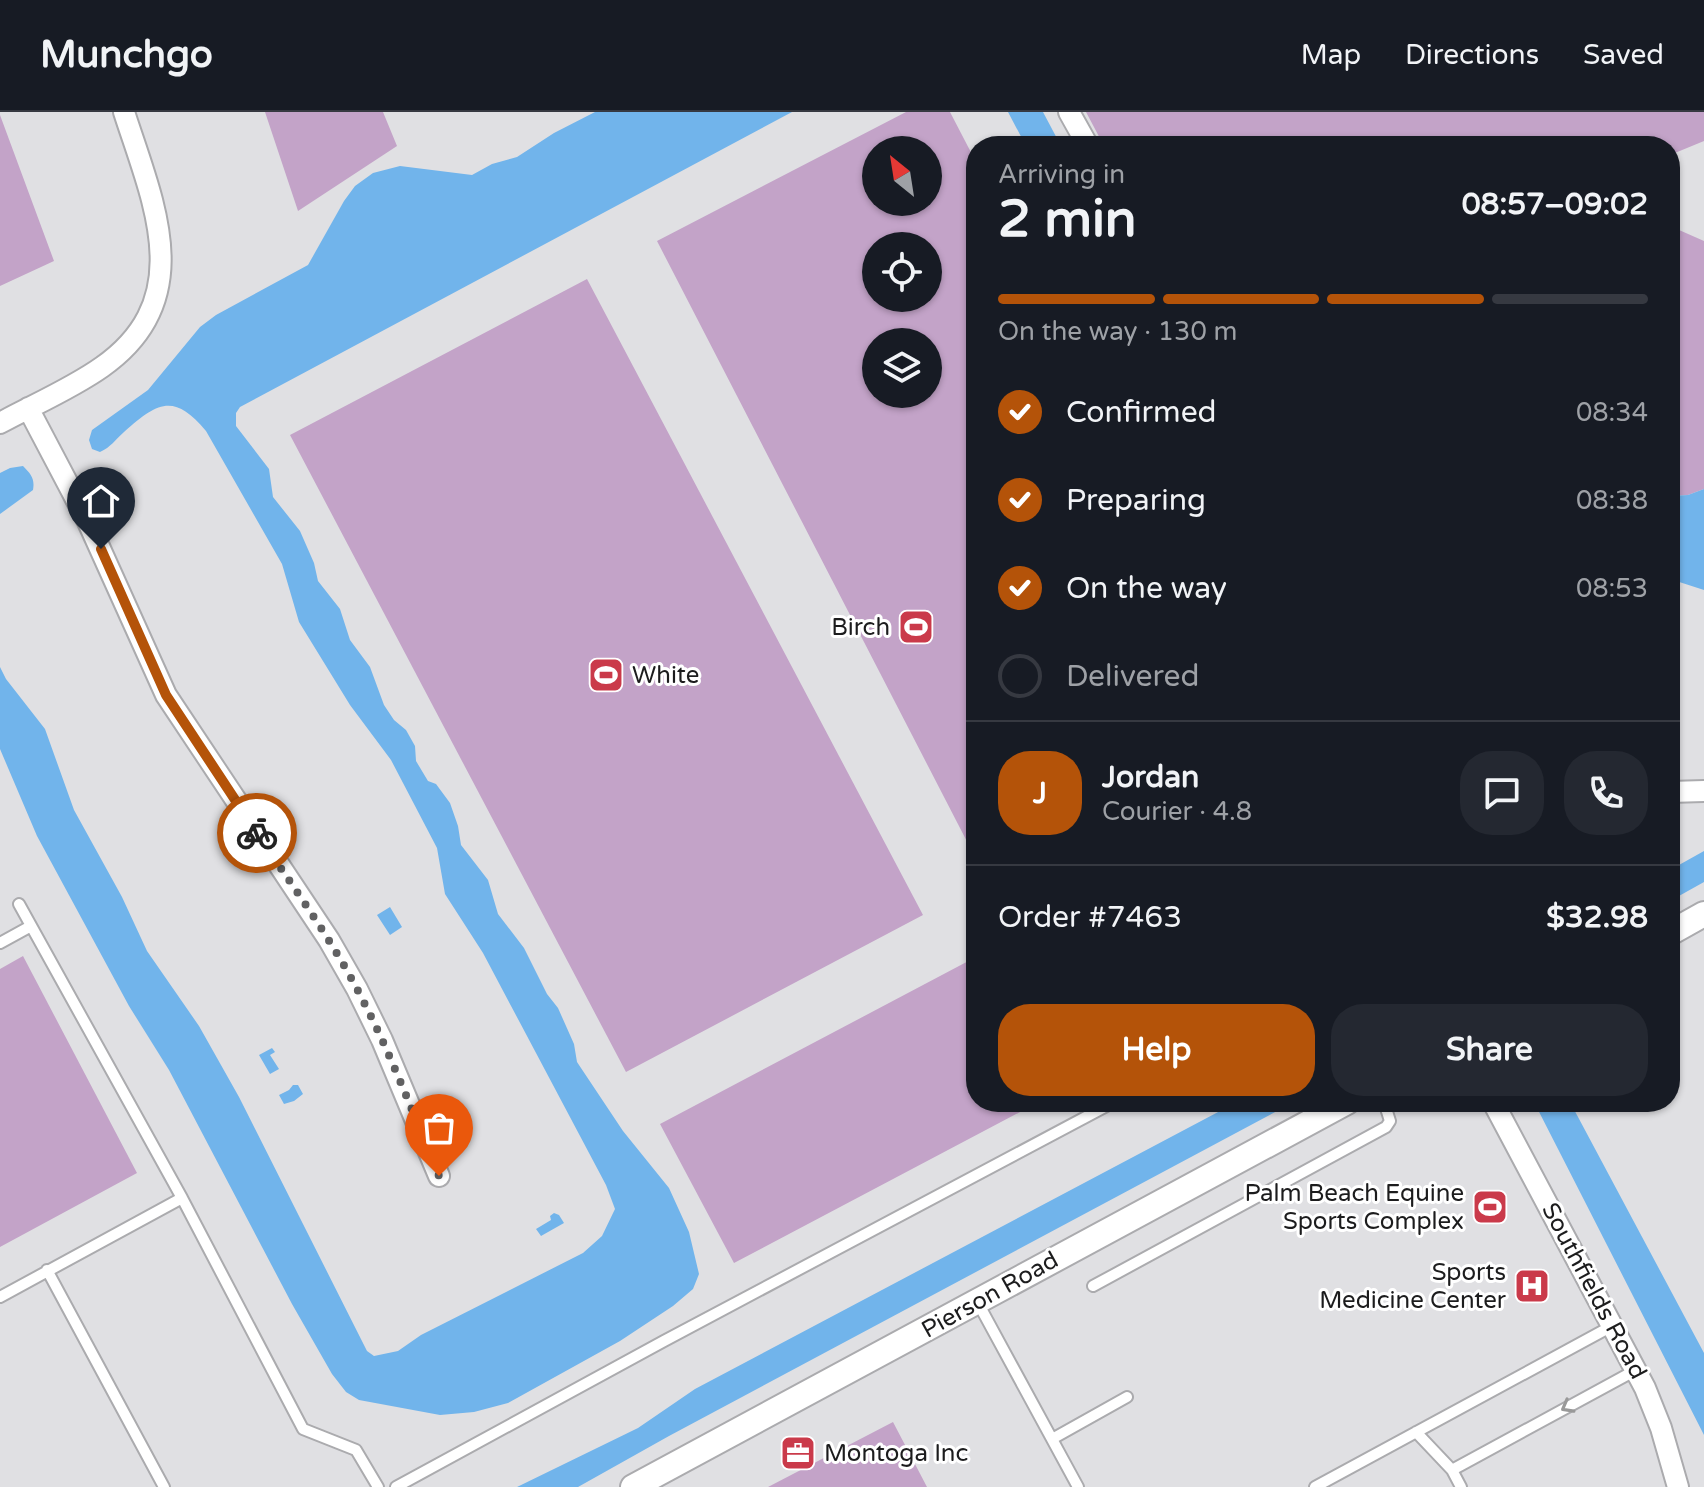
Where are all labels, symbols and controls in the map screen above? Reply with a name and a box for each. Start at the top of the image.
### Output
text: Munchgo [40,32,213,78]
text: Map [1301,38,1361,72]
text: Directions [1405,38,1539,72]
text: Saved [1583,38,1664,72]
north arrow [862,136,942,216]
map controls [862,136,942,408]
text: Arriving in [998,159,1125,190]
text: 08:57–09:02 [1462,186,1648,223]
text: 2 min [998,188,1137,251]
button: locate [862,232,942,312]
text: On the way · 130 m [998,316,1237,347]
button: layers [862,328,942,408]
icon: check [998,390,1042,434]
text: Confirmed [1066,394,1217,431]
text: 08:34 [1576,397,1648,428]
pin [67,467,135,549]
icon: check [998,478,1042,522]
icon: home [79,479,123,523]
text: Preparing [1066,482,1206,519]
text: 08:38 [1576,485,1648,516]
icon: check [998,566,1042,610]
text: On the way [1066,570,1227,607]
text: 08:53 [1576,573,1648,604]
sports icon: Birch [897,608,935,646]
place label: Birch [831,613,890,642]
sports icon: White [587,656,625,694]
text: Delivered [1066,658,1200,695]
place label: White [632,661,699,690]
button: chat [1460,751,1544,835]
button: phone [1564,751,1648,835]
text: Jordan [1102,759,1199,796]
text: J [1033,775,1047,812]
courier [217,793,297,873]
text: Courier · 4.8 [1102,796,1252,827]
icon: bike [235,811,279,855]
text: Order #7463 [998,899,1182,936]
text: $32.98 [1546,899,1648,936]
button: Help [998,1004,1315,1096]
button: Share [1331,1004,1648,1096]
pin [405,1094,473,1176]
icon: bag [417,1106,461,1150]
place label: Palm Beach Equine Sports Complex [1245,1179,1464,1236]
sports icon: Palm Beach Equine Sports Complex [1471,1188,1509,1226]
street label: Southfields Road [1535,1198,1653,1384]
street label: Pierson Road [917,1245,1063,1345]
place label: Sports Medicine Center [1319,1258,1507,1315]
hospital icon: Sports Medicine Center [1513,1267,1551,1305]
one-way arrow [1561,1397,1576,1413]
office icon: Montoga Inc [779,1434,817,1472]
place label: Montoga Inc [824,1439,968,1468]

